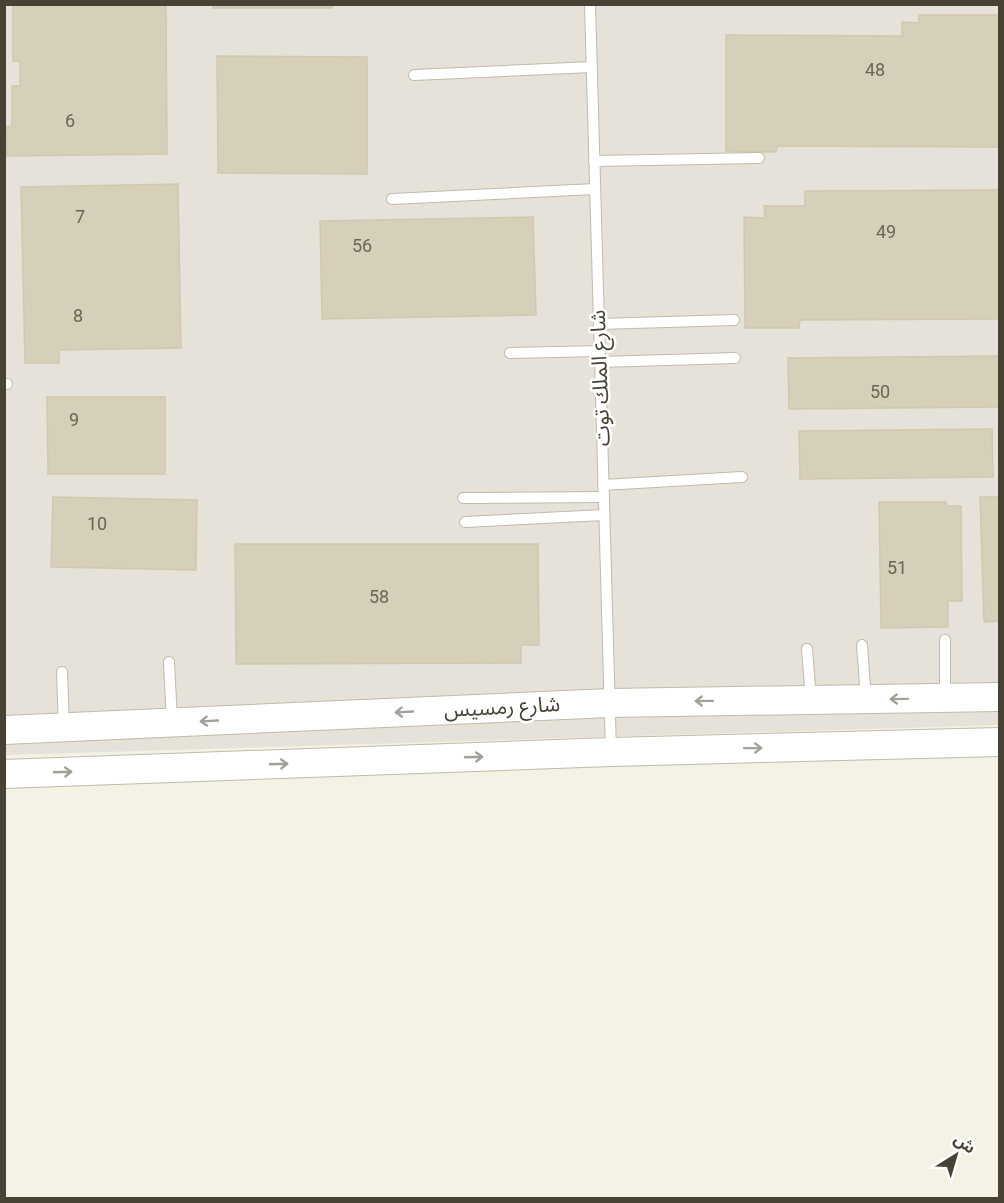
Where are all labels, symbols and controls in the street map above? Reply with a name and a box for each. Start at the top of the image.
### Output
house number: 48 [865,59,885,80]
house number: 6 [65,110,75,131]
house number: 7 [75,206,85,227]
house number: 49 [876,221,896,242]
house number: 56 [352,235,372,256]
house number: 8 [73,305,83,326]
street label: شارع الملك توت [586,309,617,447]
house number: 50 [870,381,890,402]
house number: 9 [69,409,79,430]
house number: 10 [87,513,107,534]
house number: 51 [887,557,907,578]
house number: 58 [369,586,389,607]
street label: شارع رمسيس [443,692,561,725]
one-way arrow [890,693,910,704]
one-way arrow [695,695,715,707]
one-way arrow [395,706,415,717]
one-way arrow [200,715,220,726]
one-way arrow [742,743,762,754]
one-way arrow [463,751,483,763]
one-way arrow [268,758,288,770]
one-way arrow [52,766,72,778]
north arrow [926,1125,986,1185]
text: ش [950,1129,979,1158]

